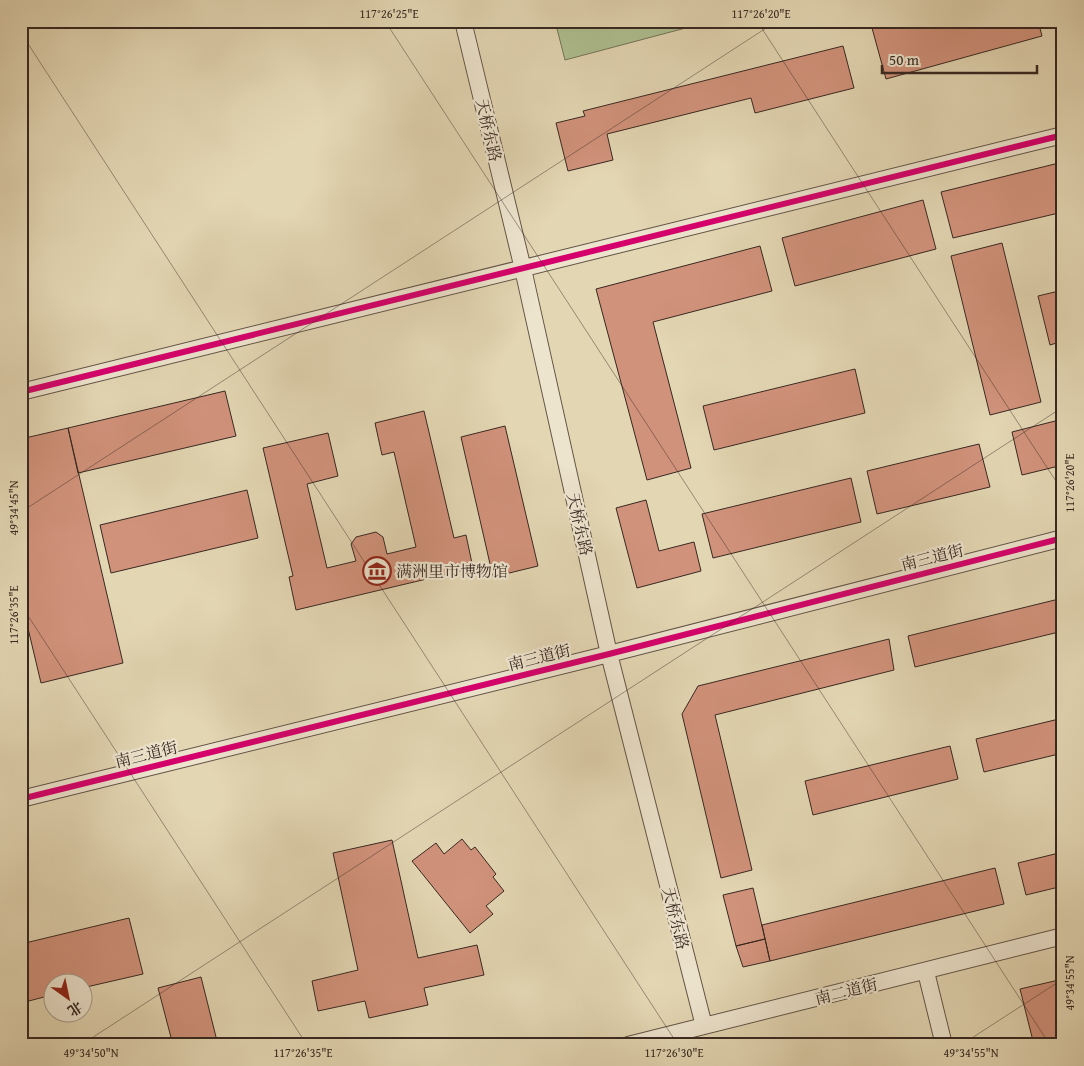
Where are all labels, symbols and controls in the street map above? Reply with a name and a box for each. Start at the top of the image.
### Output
text: 117°26'25"E [359,5,419,22]
text: 117°26'20"E [731,5,791,22]
scale bar [882,42,1036,74]
text: 50 m [889,49,920,70]
street label: 天桥东路 [470,96,508,164]
text: 117°26'20"E [1061,453,1078,513]
text: 49°34'45"N [5,480,22,536]
street label: 天桥东路 [561,490,599,558]
street label: 南三道街 [898,538,966,576]
museum icon: 满洲里市博物馆 [362,556,392,586]
place label: 满洲里市博物馆 [396,559,508,583]
text: 117°26'35"E [5,585,22,645]
street label: 南三道街 [505,638,573,676]
street label: 南三道街 [112,735,180,773]
street label: 天桥东路 [657,884,695,952]
text: 49°34'55"N [1061,955,1078,1011]
street label: 南二道街 [812,972,880,1010]
north arrow [42,974,92,1024]
text: 北 [64,997,86,1021]
text: 49°34'50"N [63,1044,119,1061]
text: 117°26'35"E [273,1044,333,1061]
text: 117°26'30"E [644,1044,704,1061]
text: 49°34'55"N [943,1044,999,1061]

